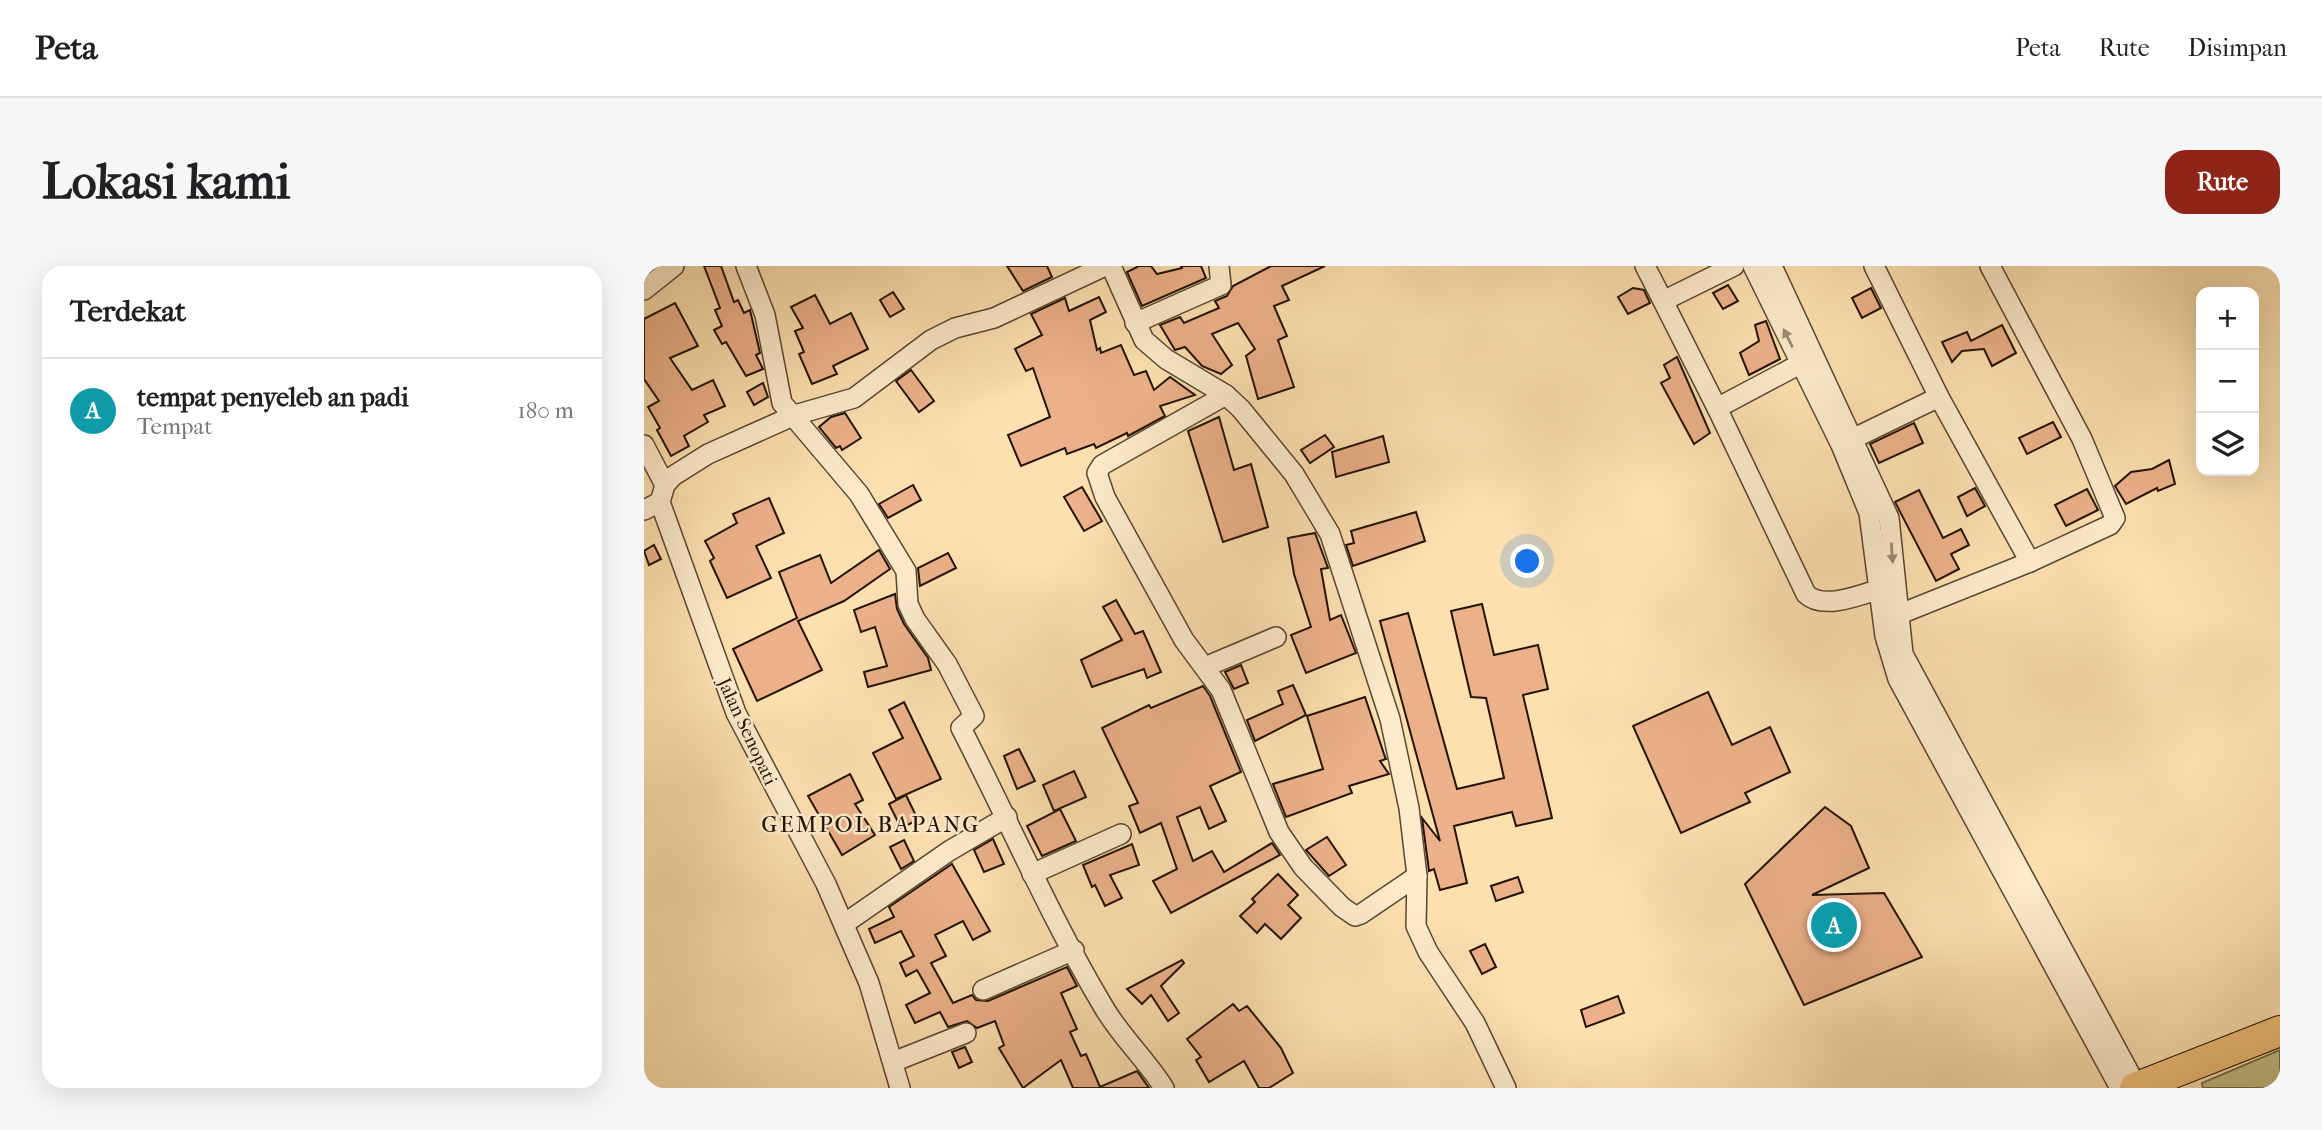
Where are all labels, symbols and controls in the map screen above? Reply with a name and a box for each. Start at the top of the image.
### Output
text: Peta [35,29,98,68]
text: Peta [2015,34,2061,62]
text: Rute [2099,34,2150,62]
text: Disimpan [2188,34,2287,62]
button: Rute [2165,150,2280,214]
text: Lokasi kami [42,153,290,211]
map controls [2196,287,2259,476]
button: + [2196,287,2259,350]
text: Terdekat [70,294,186,329]
one-way arrow [1782,328,1793,348]
button: − [2196,350,2259,413]
text: tempat penyeleb an padi [137,382,409,413]
text: A [86,397,100,424]
text: 180 m [517,397,574,424]
text: Tempat [137,413,212,440]
button: layers [2196,413,2259,476]
one-way arrow [1886,543,1897,565]
your location [1510,544,1544,578]
street label: Jalan Senopati [712,672,782,789]
district label: GEMPOL BAPANG [761,811,981,838]
pin: A [1811,899,1857,951]

